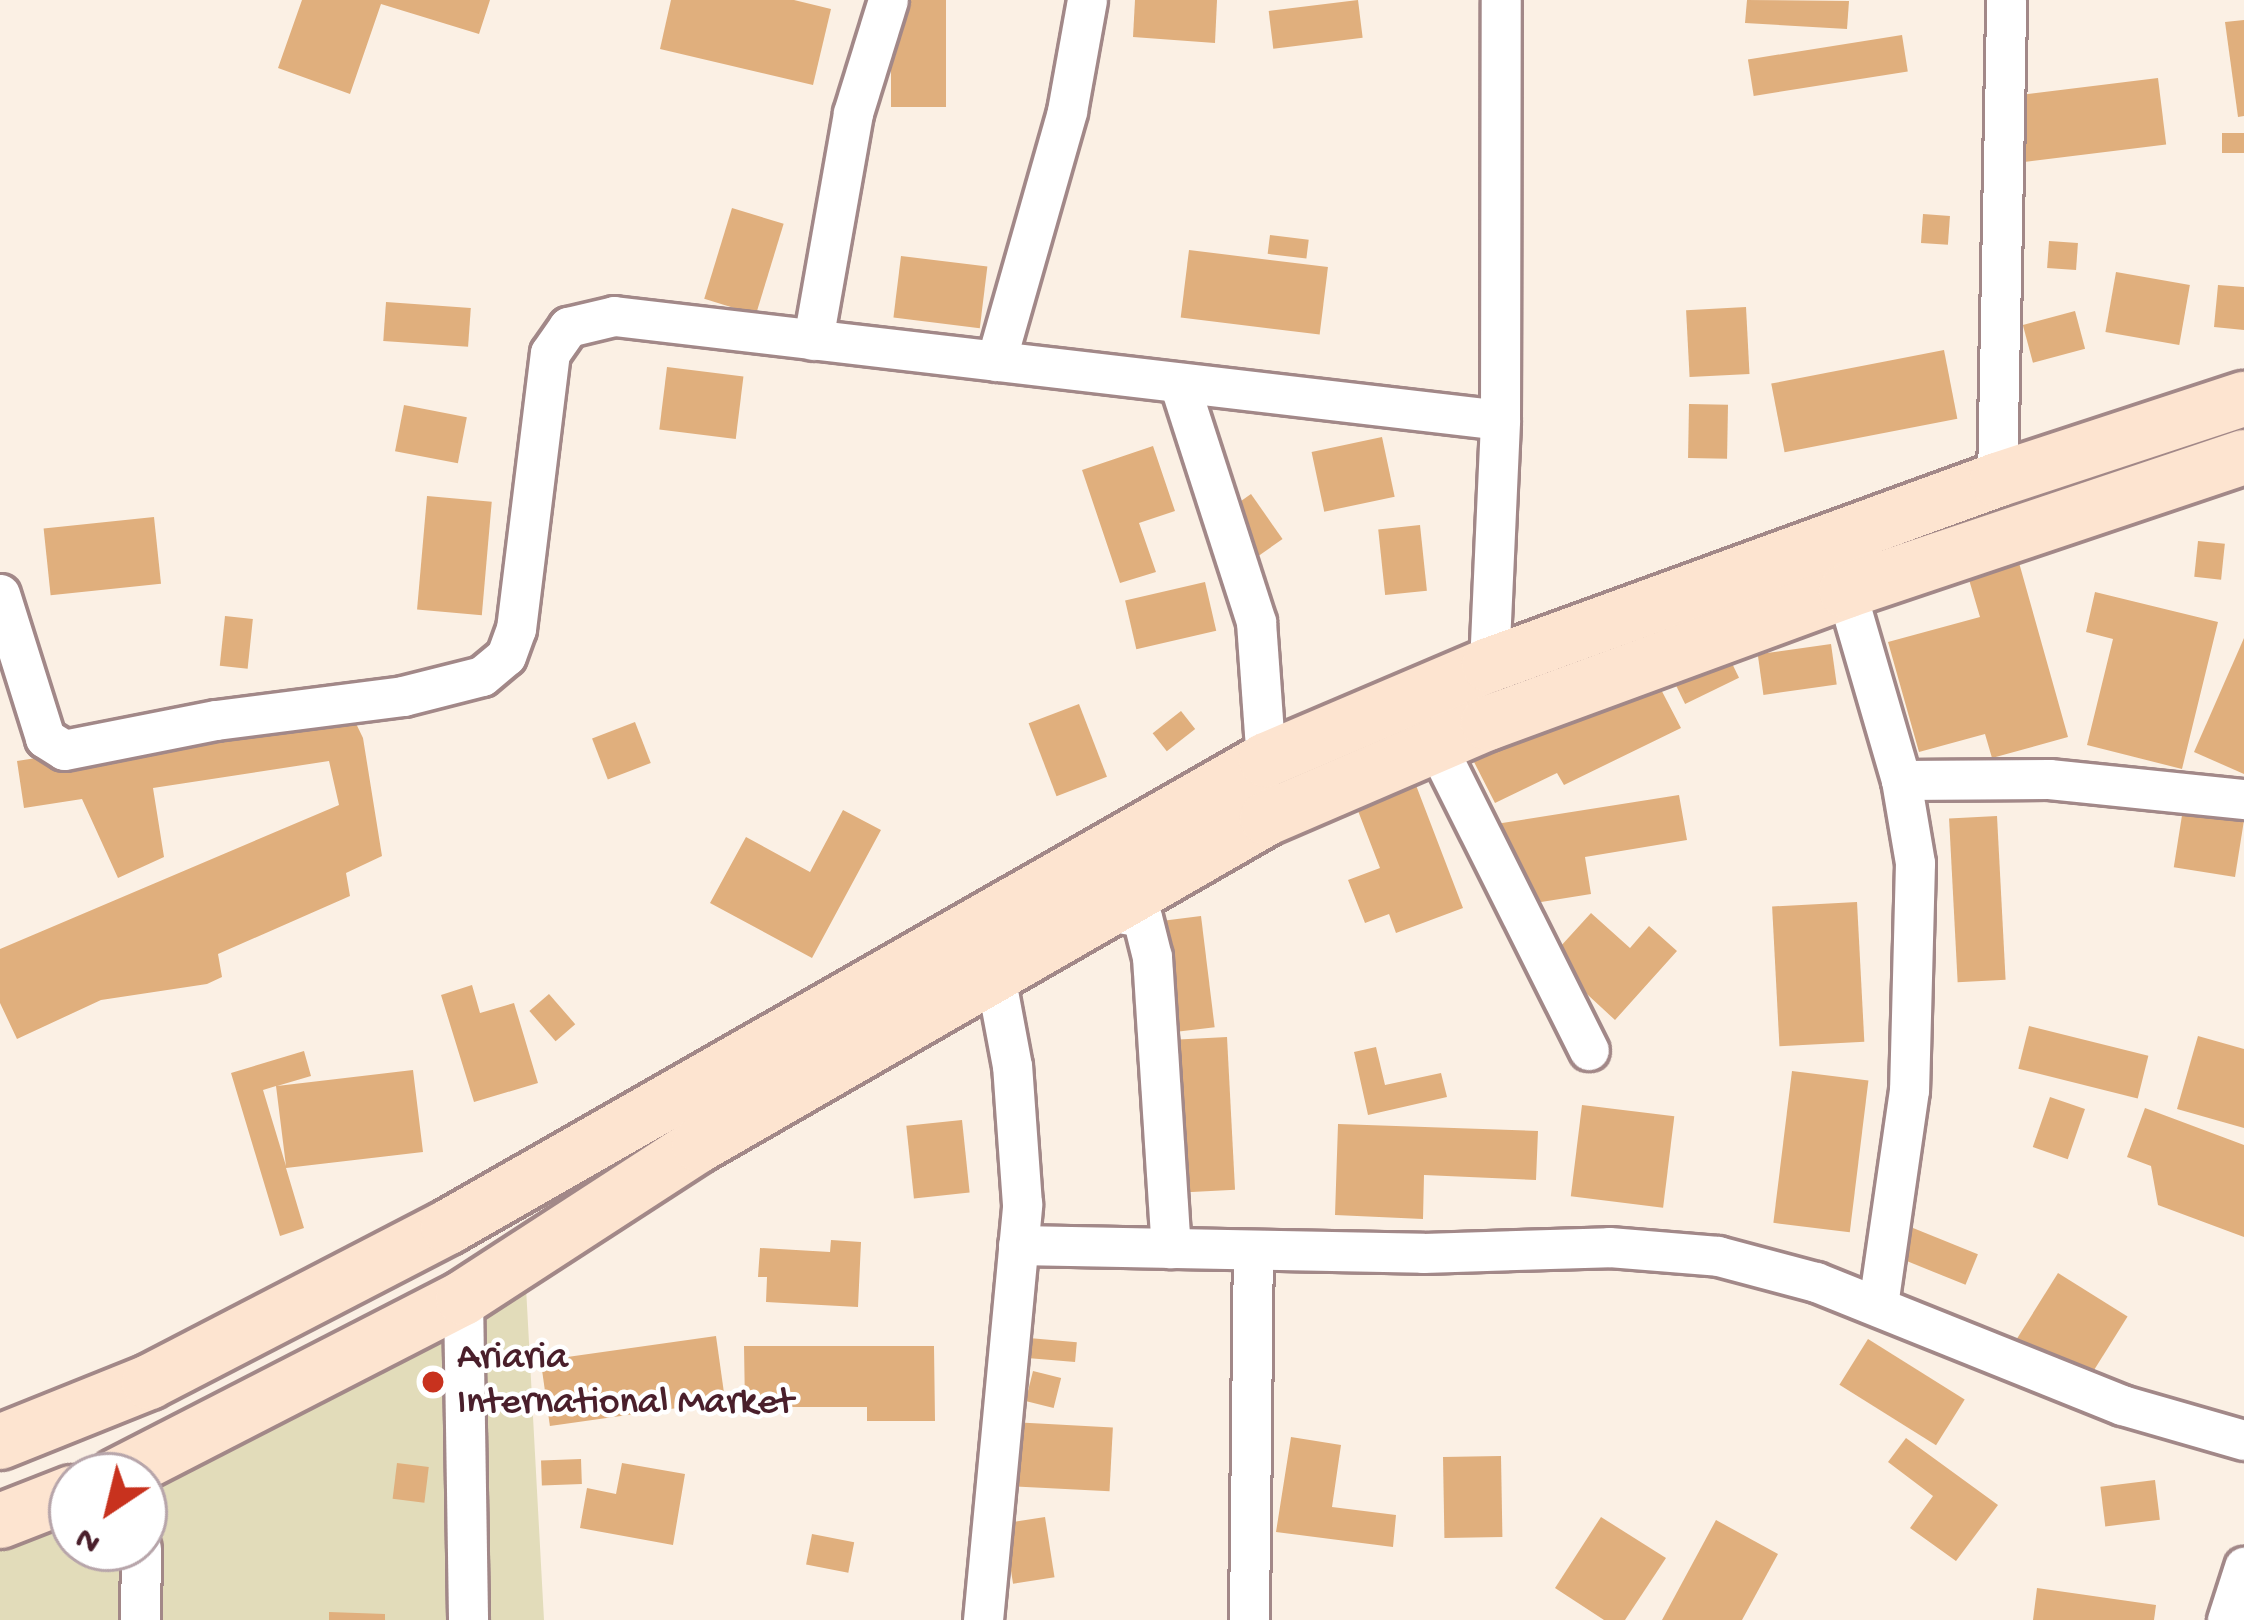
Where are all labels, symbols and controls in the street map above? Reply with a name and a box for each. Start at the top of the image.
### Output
place label: Ariaria International Market [457,1337,794,1428]
marker: Ariaria International Market [420,1369,446,1395]
north arrow [48,1452,168,1572]
text: N [69,1517,109,1561]

